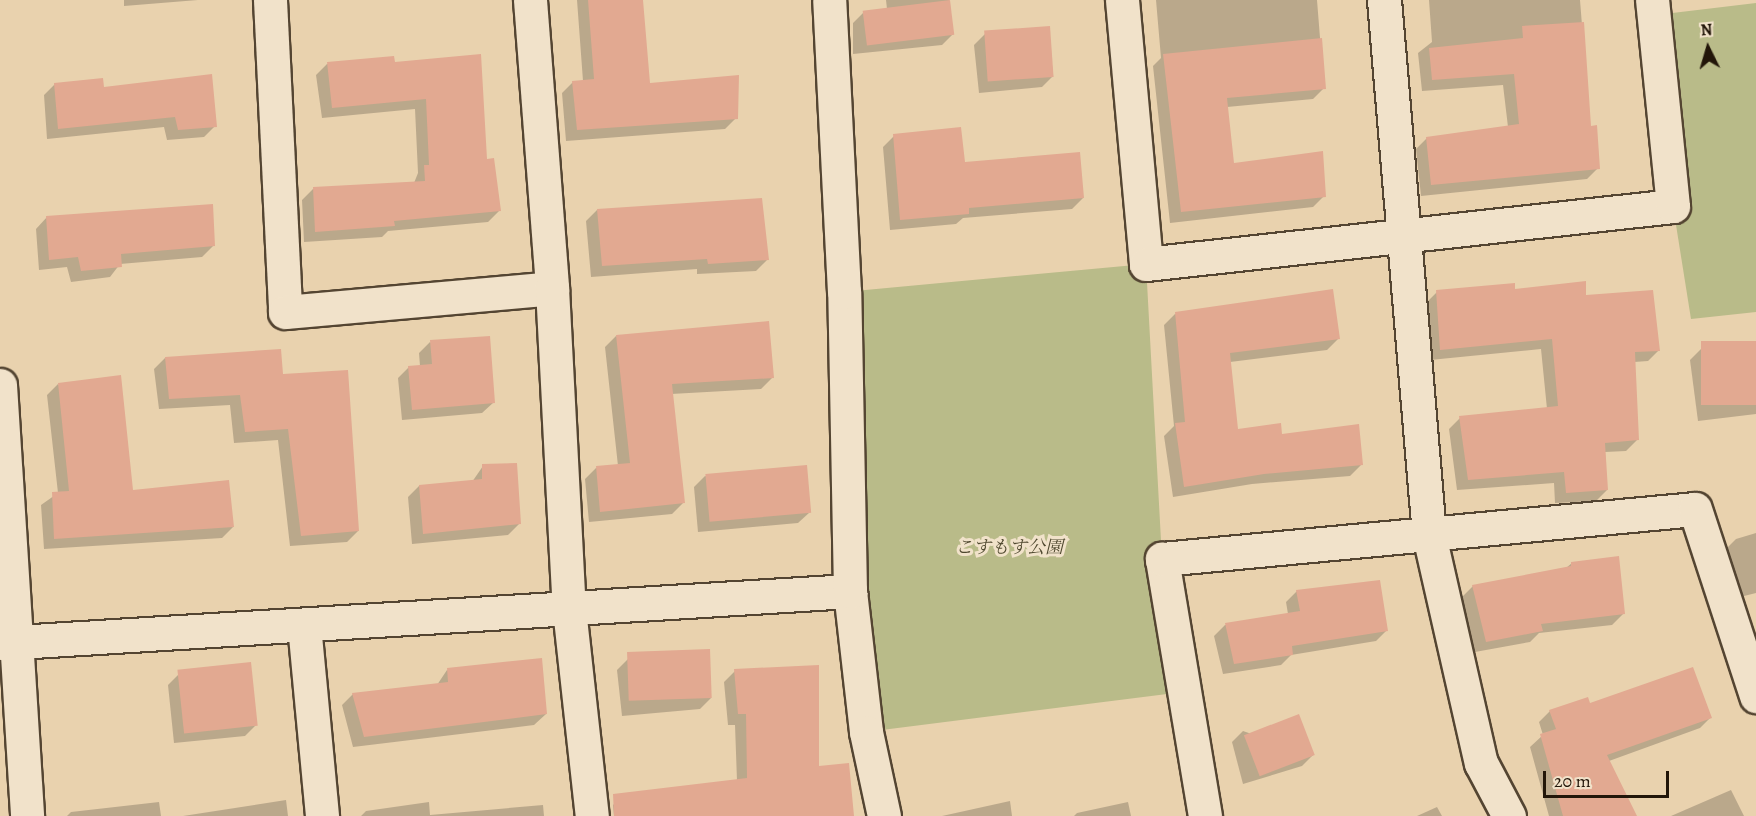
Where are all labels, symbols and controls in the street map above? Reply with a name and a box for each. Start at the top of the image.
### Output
north arrow [1678,18,1738,78]
text: N [1700,19,1713,42]
park label: こすもす公園 [955,536,1063,558]
scale bar [1546,759,1672,797]
text: 20 m [1554,769,1591,793]

